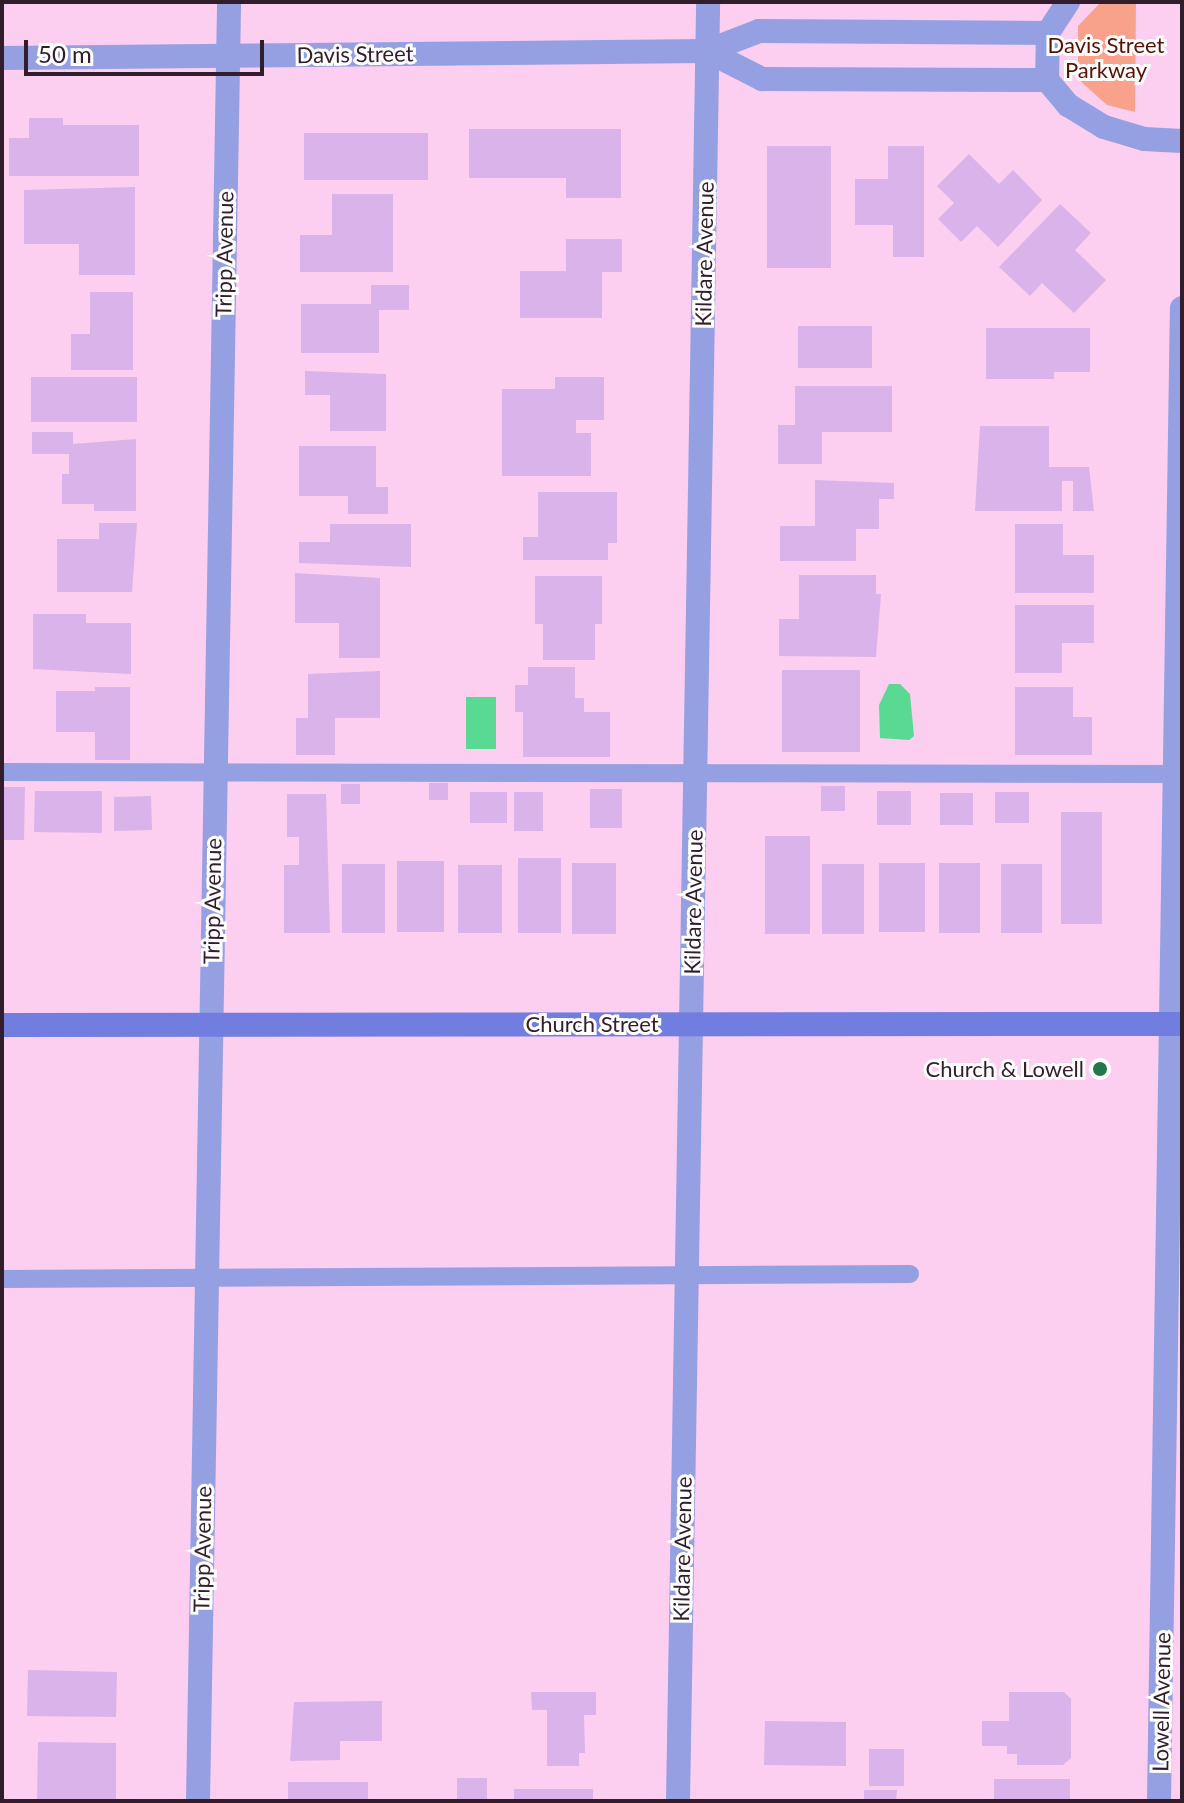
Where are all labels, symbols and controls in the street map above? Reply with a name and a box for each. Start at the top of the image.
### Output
scale bar [28,24,268,74]
park label: Davis Street Parkway [1048,31,1164,82]
text: 50 m [38,39,92,68]
street label: Davis Street [296,40,414,68]
street label: Kildare Avenue [690,181,718,327]
street label: Tripp Avenue [210,190,238,318]
street label: Kildare Avenue [679,829,707,975]
street label: Tripp Avenue [198,837,226,965]
street label: Church Street [525,1011,659,1037]
place label: Church & Lowell [926,1056,1084,1082]
marker: Church & Lowell [1091,1060,1109,1078]
street label: Kildare Avenue [668,1476,696,1622]
street label: Tripp Avenue [188,1485,216,1613]
street label: Lowell Avenue [1147,1632,1175,1772]

